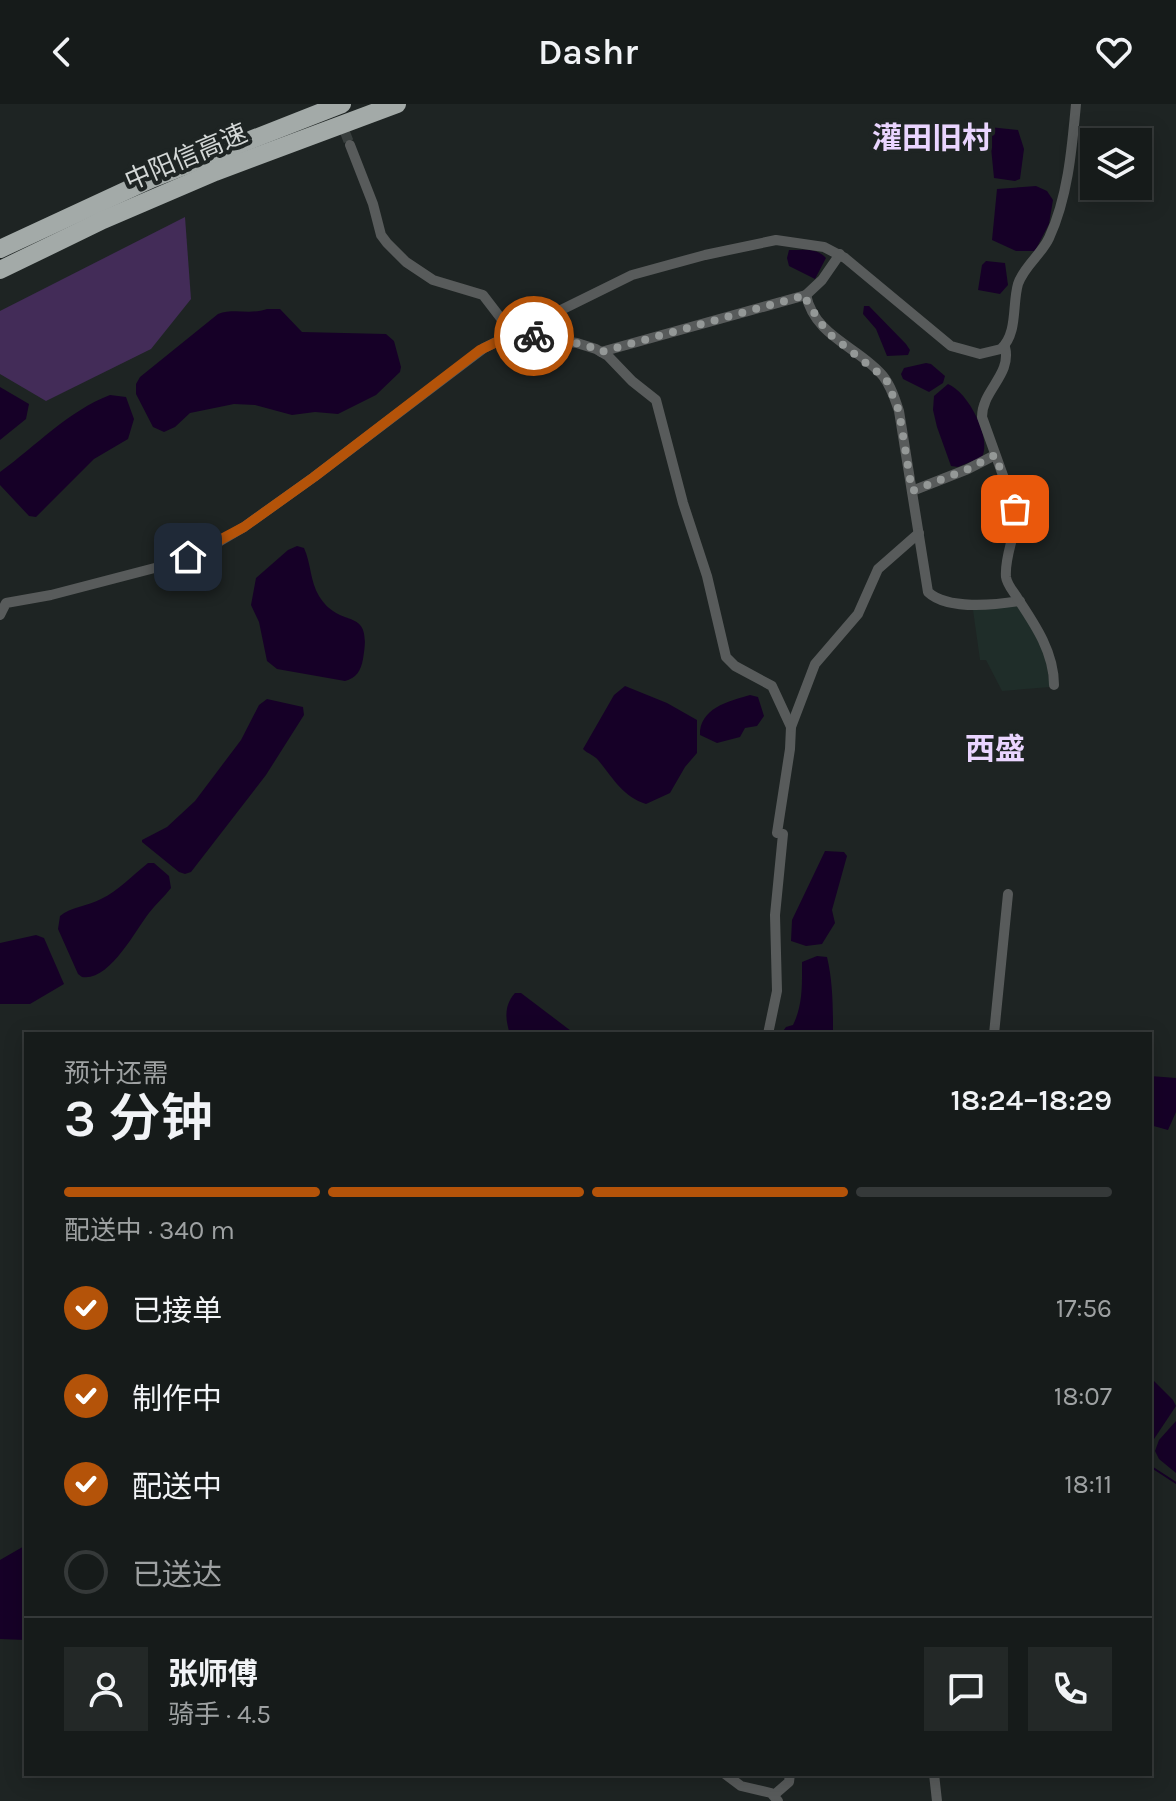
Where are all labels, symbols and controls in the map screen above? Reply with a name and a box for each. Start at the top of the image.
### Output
icon: back [40,30,84,74]
icon: heart [1092,30,1136,74]
text: Dashr [538,31,638,73]
street label: 中阳信高速 [120,117,252,197]
district label: 灌田旧村 [872,120,992,156]
map controls [1080,128,1152,200]
button: layers [1080,128,1152,200]
courier [494,296,574,376]
icon: bike [512,314,556,358]
pin [981,475,1049,543]
icon: bag [993,487,1037,531]
pin [154,523,222,591]
icon: home [166,535,210,579]
district label: 西盛 [965,731,1025,767]
text: 预计还需 [64,1058,168,1089]
text: 18:24–18:29 [950,1082,1112,1118]
text: 3 分钟 [64,1088,213,1149]
text: 配送中 · 340 m [64,1215,235,1246]
icon: check [64,1286,108,1330]
text: 已接单 [132,1293,222,1329]
text: 17:56 [1056,1293,1112,1324]
icon: check [64,1374,108,1418]
text: 制作中 [132,1381,222,1417]
text: 18:07 [1054,1381,1112,1412]
icon: check [64,1462,108,1506]
text: 配送中 [132,1469,222,1505]
text: 18:11 [1064,1469,1112,1500]
text: 已送达 [132,1557,222,1593]
button: person [64,1647,148,1731]
button: chat [924,1647,1008,1731]
button: phone [1028,1647,1112,1731]
text: 张师傅 [168,1656,258,1692]
text: 骑手 · 4.5 [168,1699,271,1730]

